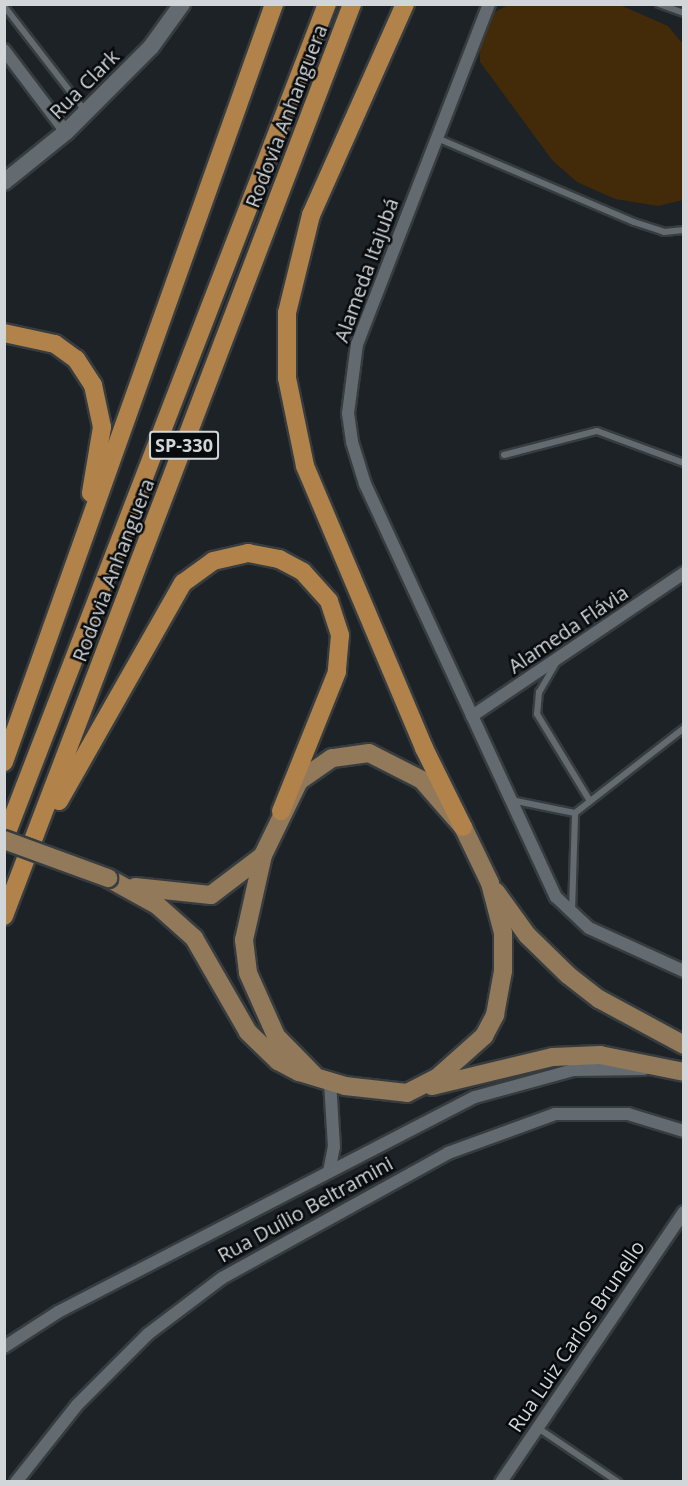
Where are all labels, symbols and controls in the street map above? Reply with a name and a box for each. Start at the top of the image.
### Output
street label: Rodovia Anhanguera [240,21,332,211]
street label: Rua Clark [44,44,124,124]
street label: Alameda Itajubá [329,195,403,345]
road number: SP-330 [148,430,220,460]
street label: Rodovia Anhanguera [67,475,159,665]
street label: Alameda Flávia [503,580,633,678]
street label: Rua Duílio Beltramini [213,1151,397,1267]
street label: Rua Luiz Carlos Brunello [503,1236,649,1436]

